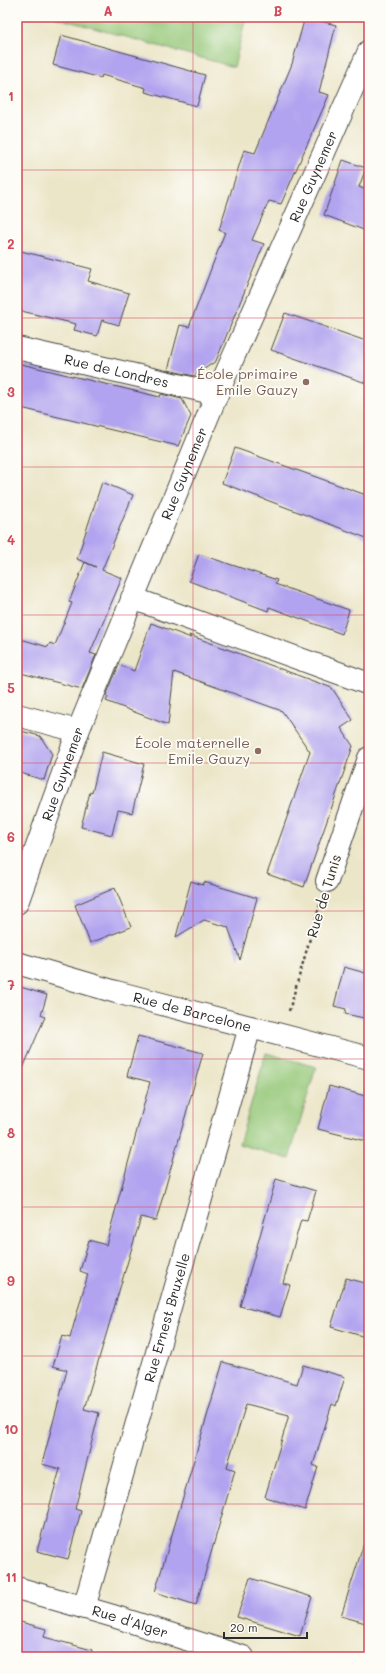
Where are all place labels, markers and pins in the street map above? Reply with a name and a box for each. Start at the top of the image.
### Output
place label: École primaire Emile Gauzy [197,364,298,399]
marker: École primaire Emile Gauzy [301,377,311,387]
place label: École maternelle Emile Gauzy [135,733,250,768]
marker: École maternelle Emile Gauzy [253,746,263,756]

